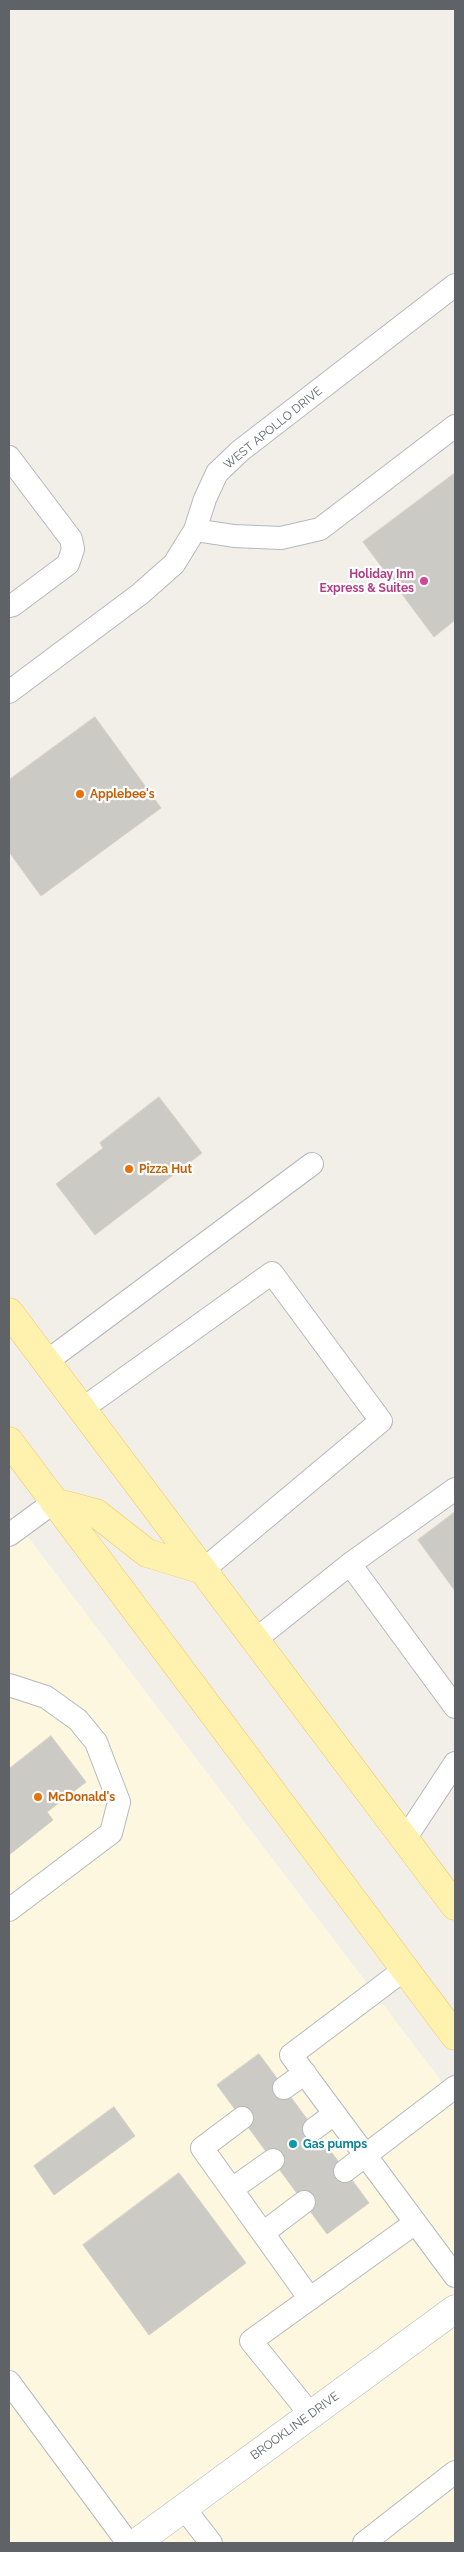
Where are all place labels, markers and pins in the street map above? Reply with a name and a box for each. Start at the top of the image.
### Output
place label: Holiday Inn Express & Suites [319,567,414,595]
marker: Holiday Inn Express & Suites [418,575,430,587]
place label: Applebee's [90,787,155,801]
marker: Applebee's [74,788,86,800]
place label: Pizza Hut [139,1162,192,1176]
marker: Pizza Hut [123,1163,135,1175]
place label: McDonald's [48,1790,115,1804]
marker: McDonald's [32,1791,44,1803]
place label: Gas pumps [303,2137,367,2151]
marker: Gas pumps [287,2138,299,2150]

